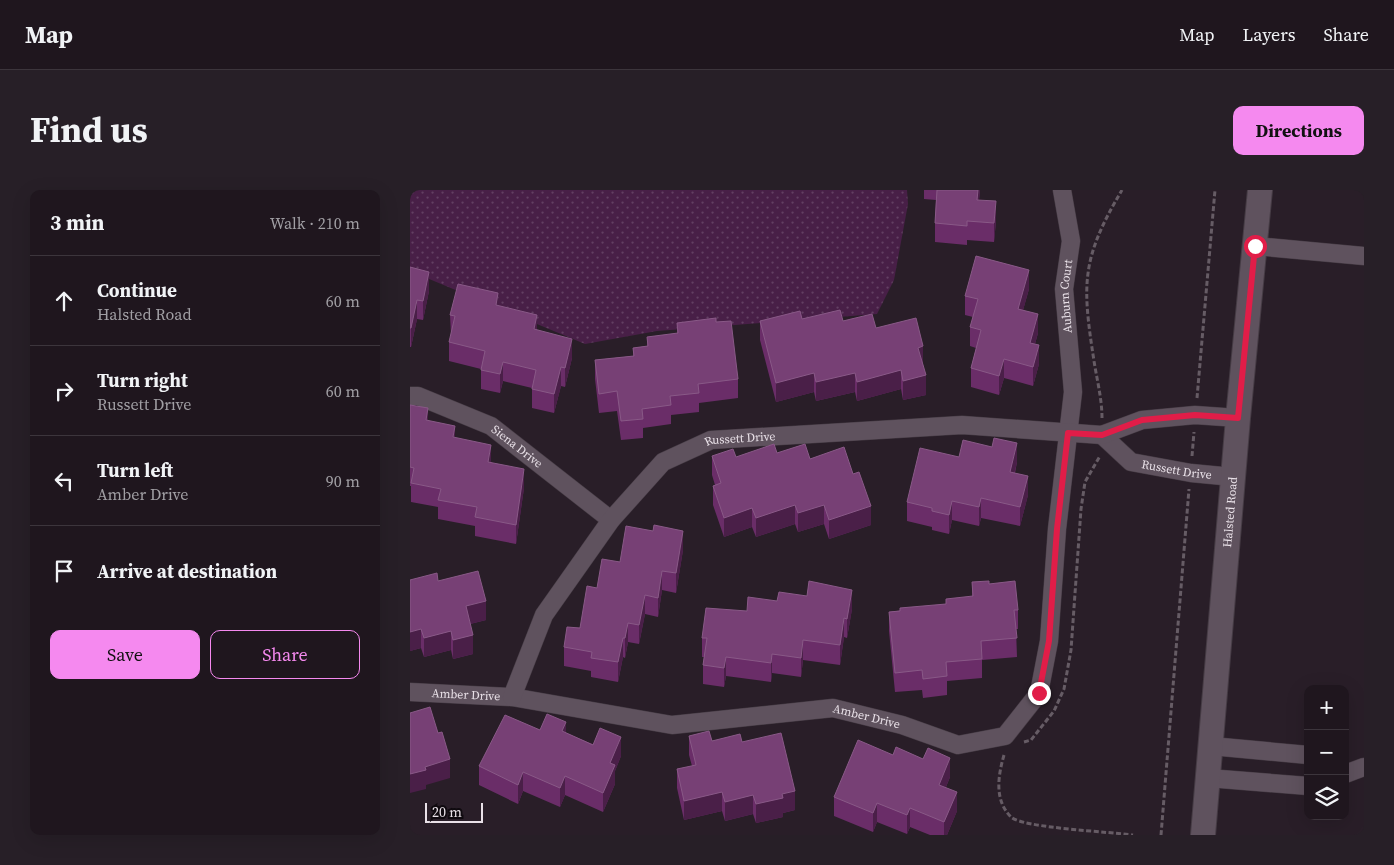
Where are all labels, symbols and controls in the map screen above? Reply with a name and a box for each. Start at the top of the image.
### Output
text: Map [25,18,73,51]
text: Map [1179,22,1214,47]
text: Layers [1242,22,1295,47]
text: Share [1323,22,1369,47]
text: Find us [30,106,148,154]
button: Directions [1233,106,1364,155]
text: 3 min [50,208,105,237]
text: Walk · 210 m [270,212,360,234]
route start [1244,235,1267,258]
street label: Auburn Court [1056,258,1076,334]
text: Continue [97,277,177,303]
icon: ahead [50,287,78,315]
text: 60 m [326,290,360,312]
text: Halsted Road [97,303,192,325]
text: Turn right [97,367,188,393]
icon: right [50,377,78,405]
text: 60 m [326,380,360,402]
text: Russett Drive [97,393,191,415]
street label: Siena Drive [488,421,546,472]
street label: Russett Drive [702,428,776,450]
street label: Russett Drive [1140,456,1213,483]
text: Turn left [97,457,173,483]
icon: left [50,467,78,495]
text: 90 m [326,470,360,492]
street label: Halsted Road [1219,476,1241,548]
text: Amber Drive [97,483,189,505]
icon: arrive [50,557,78,585]
text: Arrive at destination [97,558,277,584]
button: Save [50,630,200,679]
button: Share [210,630,360,679]
route end [1028,682,1051,705]
street label: Amber Drive [431,685,501,704]
map controls [1304,685,1349,820]
button: + [1304,685,1349,730]
street label: Amber Drive [831,700,902,732]
button: − [1304,730,1349,775]
button: layers [1304,775,1349,820]
scale bar [425,800,482,823]
text: 20 m [432,802,462,822]

